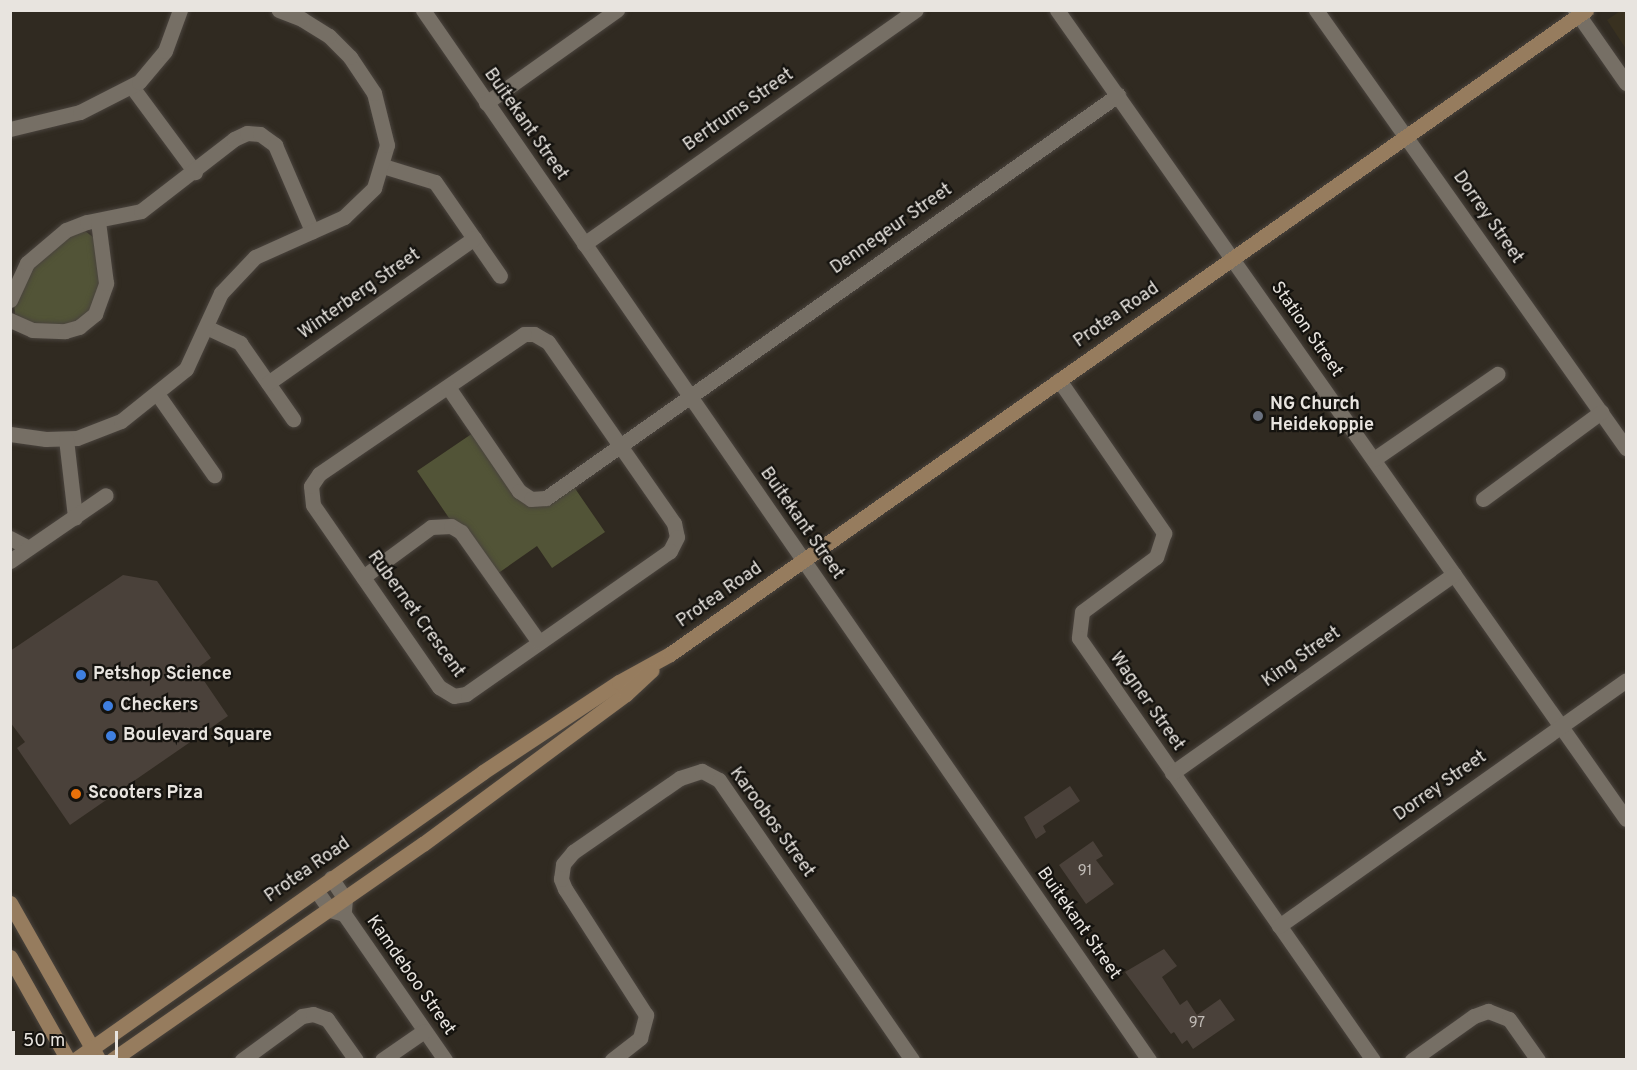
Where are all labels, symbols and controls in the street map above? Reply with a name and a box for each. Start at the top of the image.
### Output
street label: Buitekant Street [478,65,572,185]
street label: Bertrums Street [680,65,798,157]
street label: Dorrey Street [1447,168,1527,268]
street label: Dennegeur Street [827,180,957,280]
street label: Winterberg Street [295,245,425,345]
street label: Station Street [1265,278,1347,382]
street label: Protea Road [1070,279,1164,353]
place label: NG Church Heidekoppie [1270,395,1374,438]
marker: NG Church Heidekoppie [1251,409,1265,423]
street label: Buitekant Street [754,464,848,584]
street label: Rubernet Crescent [362,547,468,683]
street label: Protea Road [673,559,767,633]
street label: King Street [1259,623,1345,693]
street label: Wagner Street [1104,648,1188,756]
place label: Petshop Science [93,664,232,686]
marker: Petshop Science [74,668,88,682]
place label: Checkers [120,695,198,717]
marker: Checkers [101,699,115,713]
place label: Boulevard Square [123,725,272,747]
marker: Boulevard Square [104,729,118,743]
street label: Dorrey Street [1391,747,1491,827]
street label: Karoobos Street [724,764,818,882]
place label: Scooters Piza [88,783,203,805]
marker: Scooters Piza [69,787,83,801]
street label: Protea Road [261,834,355,908]
house number: 91 [1078,863,1092,881]
street label: Buitekant Street [1031,864,1125,984]
street label: Kamdeboo Street [361,912,459,1040]
house number: 97 [1189,1015,1205,1033]
scale bar [15,1019,122,1057]
text: 50 m [23,1030,65,1053]

